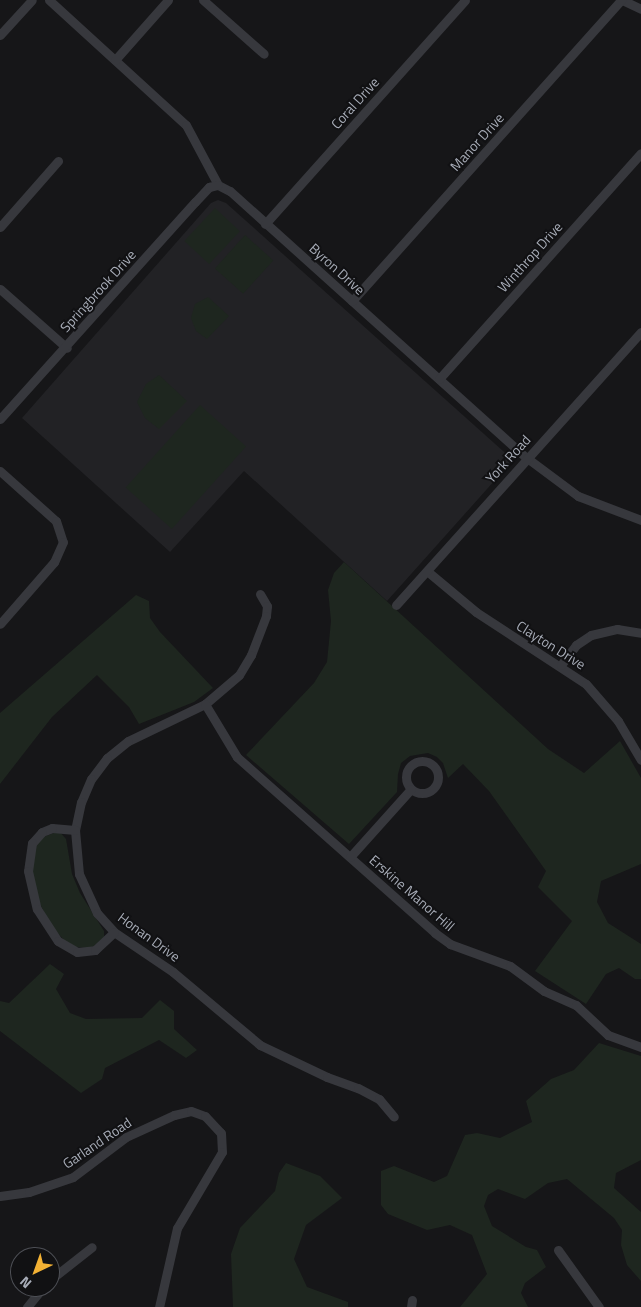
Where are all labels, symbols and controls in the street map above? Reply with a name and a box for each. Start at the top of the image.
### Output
street label: Coral Drive [327,74,383,132]
street label: Manor Drive [447,110,507,174]
street label: Winthrop Drive [494,218,566,296]
street label: Byron Drive [306,240,368,298]
street label: Springbrook Drive [57,246,139,336]
street label: York Road [482,431,534,487]
street label: Clayton Drive [513,617,589,673]
street label: Erskine Manor Hill [366,852,458,934]
street label: Honan Drive [115,909,183,965]
street label: Garland Road [60,1114,134,1172]
north arrow [10,1247,60,1297]
text: N [15,1272,36,1294]

